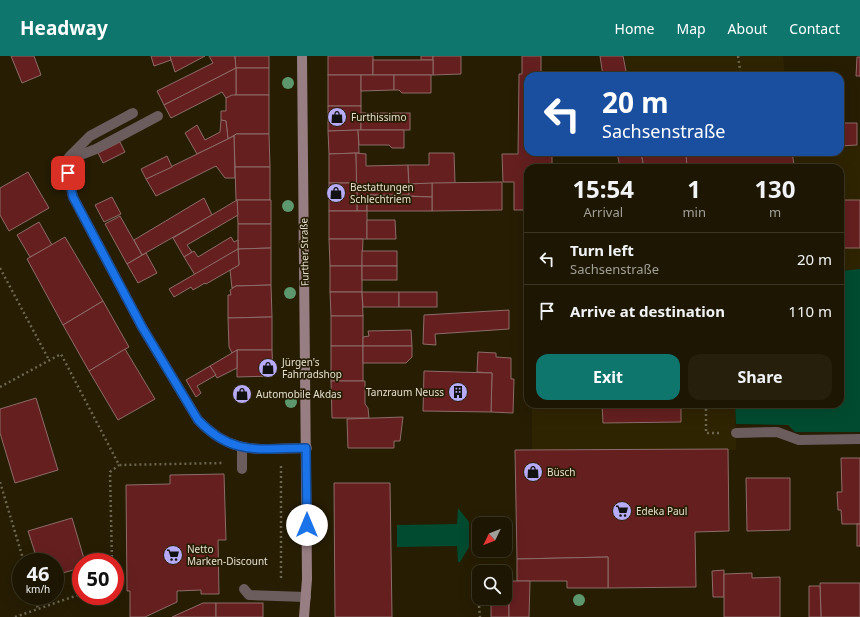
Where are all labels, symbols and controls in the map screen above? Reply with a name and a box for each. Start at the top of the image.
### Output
text: Headway [20,15,108,41]
text: Home [615,19,654,38]
text: Map [676,19,706,38]
text: About [728,19,767,38]
text: Contact [789,19,840,38]
text: 20 m [602,83,669,121]
icon: left [536,88,588,140]
shop icon: Furthissimo [326,106,348,128]
place label: Furthissimo [351,110,406,124]
text: Sachsenstraße [602,119,725,143]
pin [51,156,85,190]
icon: arrive [57,162,79,184]
text: 15:54 [572,172,634,205]
text: 1 [687,172,701,205]
text: 130 [754,172,796,205]
place label: Bestattungen Schlechtriem [350,180,414,206]
shop icon: Bestattungen Schlechtriem [325,182,347,204]
text: Arrival [583,203,623,221]
text: min [682,203,706,221]
text: m [769,203,781,221]
street label: Further Straße [296,217,312,286]
text: Turn left [570,240,634,260]
icon: left [536,248,558,270]
text: 20 m [797,249,832,269]
text: Sachsenstraße [570,260,659,278]
icon: arrive [536,300,558,322]
text: Arrive at destination [570,301,725,321]
text: 110 m [788,301,832,321]
button: Exit [536,354,680,400]
button: Share [688,354,832,400]
place label: Jürgen's Fahrradshop [281,355,342,381]
shop icon: Jürgen's Fahrradshop [257,357,279,379]
building icon: Tanzraum Neuss [447,381,469,403]
shop icon: Automobile Akdas [231,383,253,405]
place label: Tanzraum Neuss [366,385,444,399]
place label: Automobile Akdas [256,387,342,401]
shop icon: Büsch [522,461,544,483]
place label: Büsch [547,465,575,479]
supermarket icon: Edeka Paul [611,500,633,522]
position arrow [286,504,328,546]
place label: Edeka Paul [636,504,687,518]
north arrow [472,517,512,557]
map controls [472,517,512,605]
place label: Netto Marken-Discount [187,542,268,568]
supermarket icon: Netto Marken-Discount [162,544,184,566]
speed limit sign: 50 [72,553,124,605]
text: 46 [27,560,49,587]
button: search [472,565,512,605]
text: km/h [26,582,50,596]

